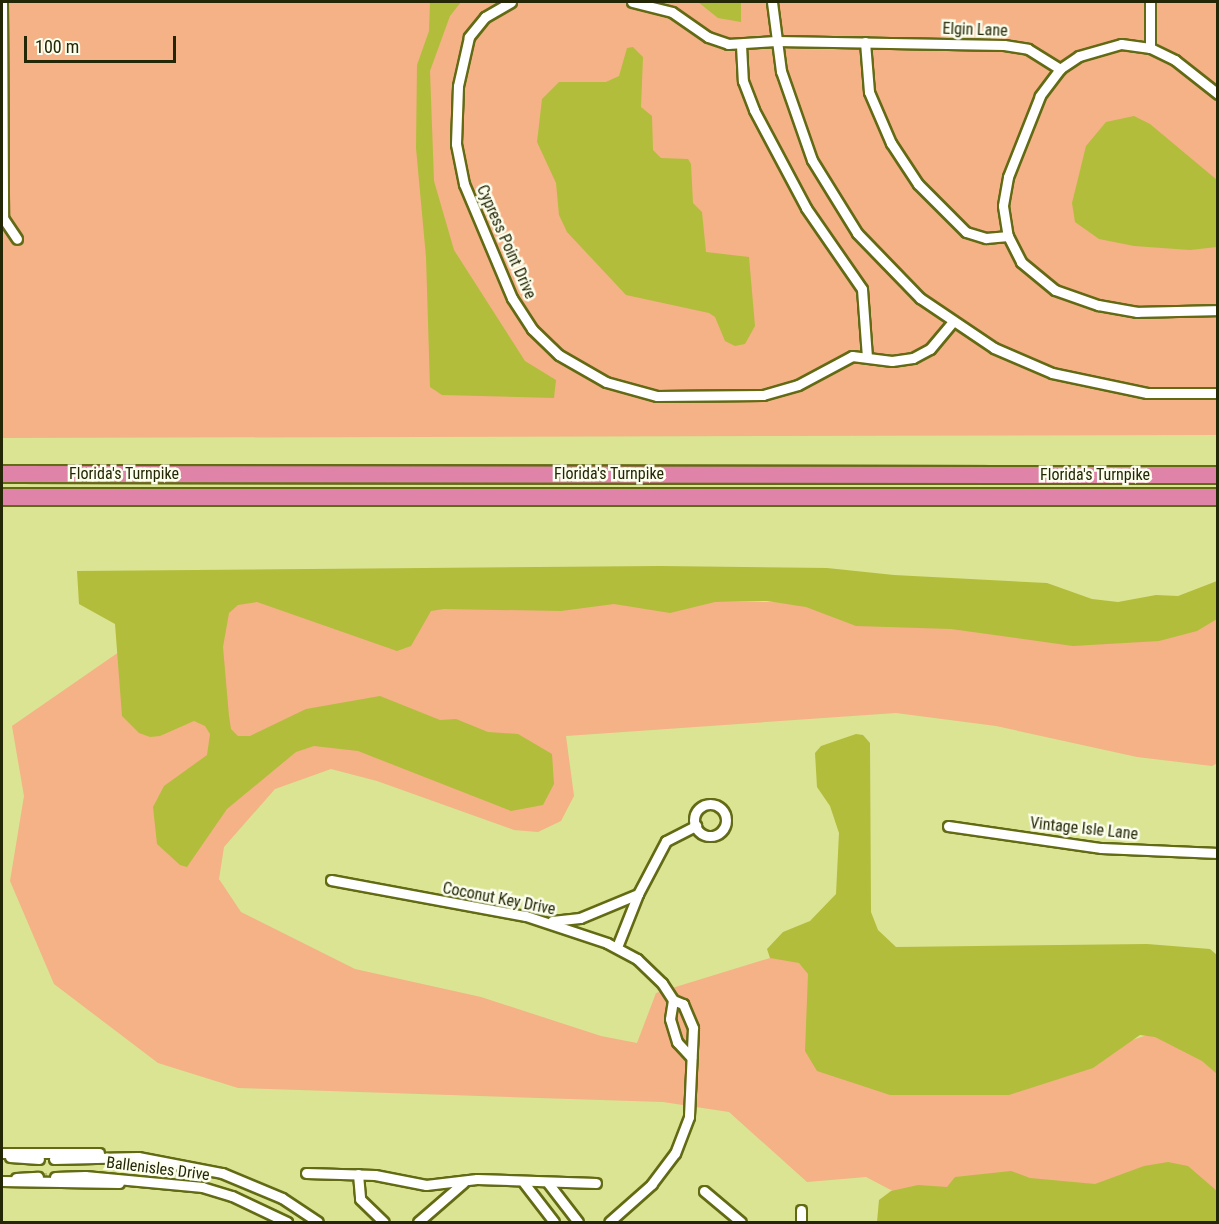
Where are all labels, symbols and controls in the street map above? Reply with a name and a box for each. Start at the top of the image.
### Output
street label: Elgin Lane [942,19,1008,41]
scale bar [27,24,178,62]
text: 100 m [35,36,79,57]
street label: Cypress Point Drive [472,182,540,302]
street label: Florida's Turnpike [69,464,179,484]
street label: Florida's Turnpike [554,464,664,484]
street label: Florida's Turnpike [1040,465,1150,485]
street label: Vintage Isle Lane [1029,814,1139,844]
street label: Coconut Key Drive [441,879,557,919]
street label: Ballenisles Drive [105,1153,211,1185]

